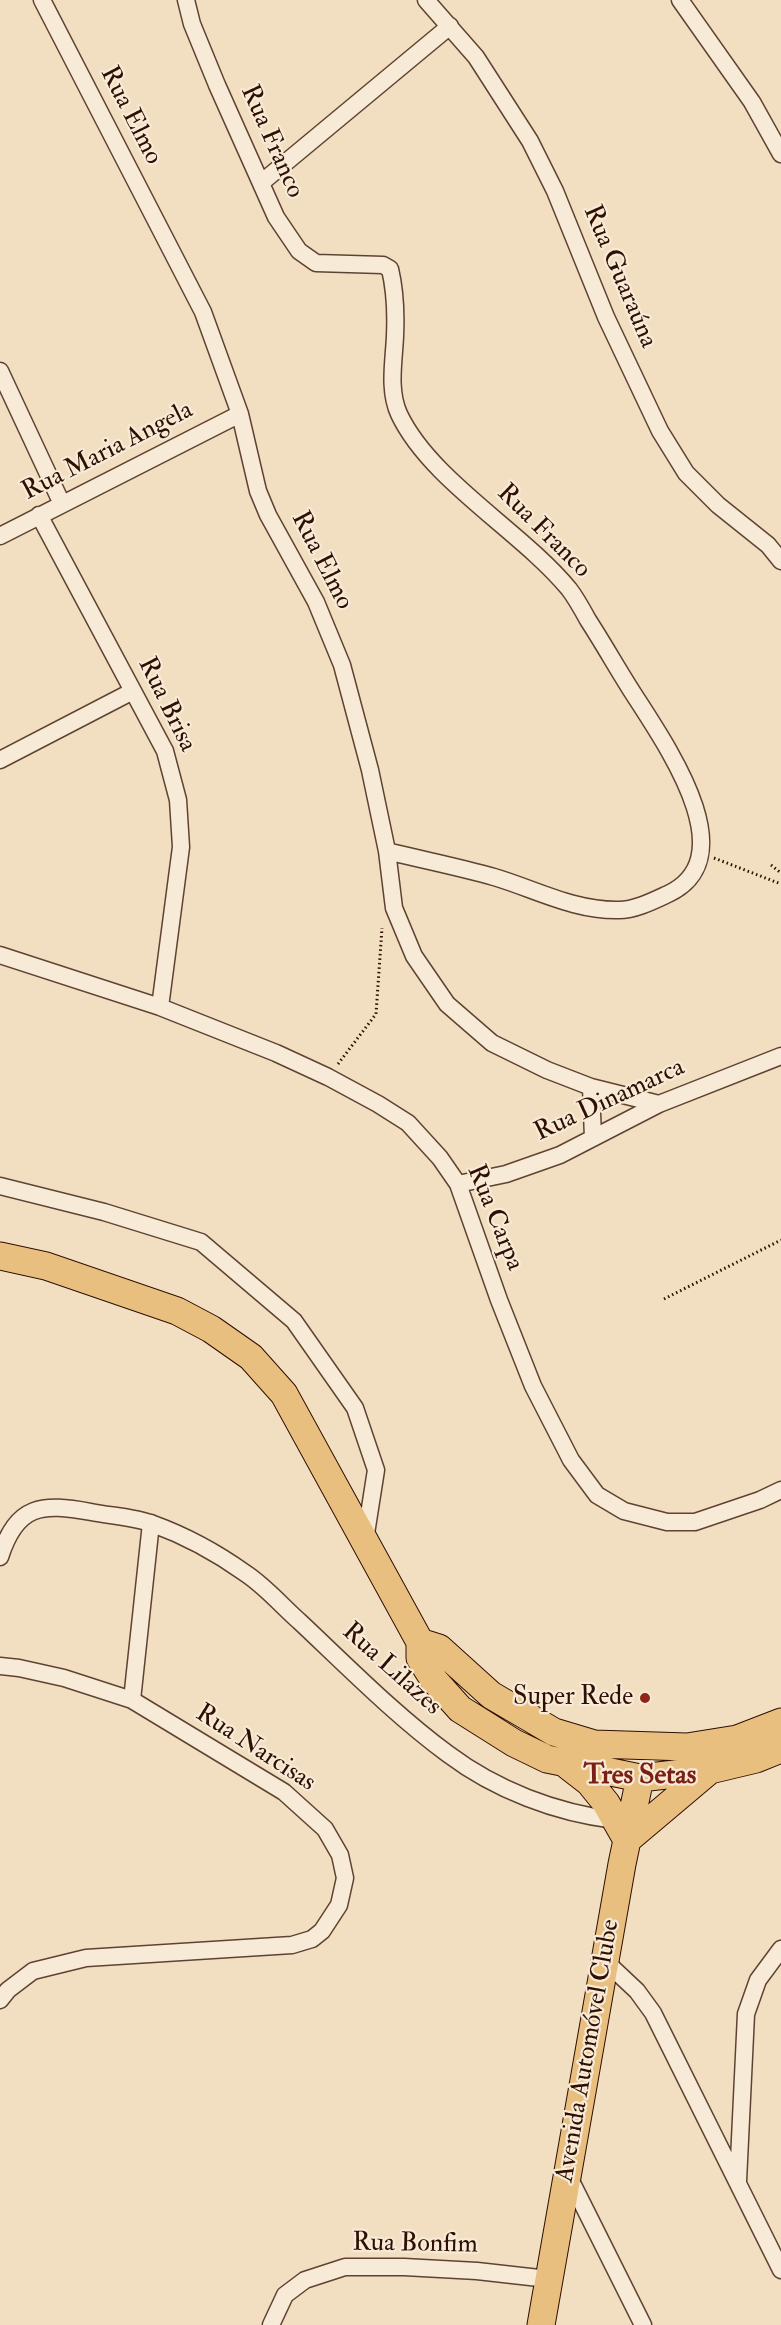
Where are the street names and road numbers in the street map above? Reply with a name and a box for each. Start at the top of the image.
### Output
street label: Rua Elmo [92,62,168,170]
street label: Rua Franco [232,81,310,203]
street label: Rua Guaraúna [575,201,663,353]
street label: Rua Maria Angela [17,396,199,508]
street label: Rua Franco [489,478,597,586]
street label: Rua Elmo [283,507,359,615]
street label: Rua Brisa [130,653,202,757]
street label: Rua Dinamarca [530,1053,690,1149]
street label: Rua Carpa [459,1161,529,1275]
street label: Rua Lilazes [335,1617,447,1723]
street label: Rua Narcisas [189,1699,321,1799]
street label: Avenida Automóvel Clube [551,1917,627,2185]
street label: Rua Bonfim [352,2228,478,2262]

